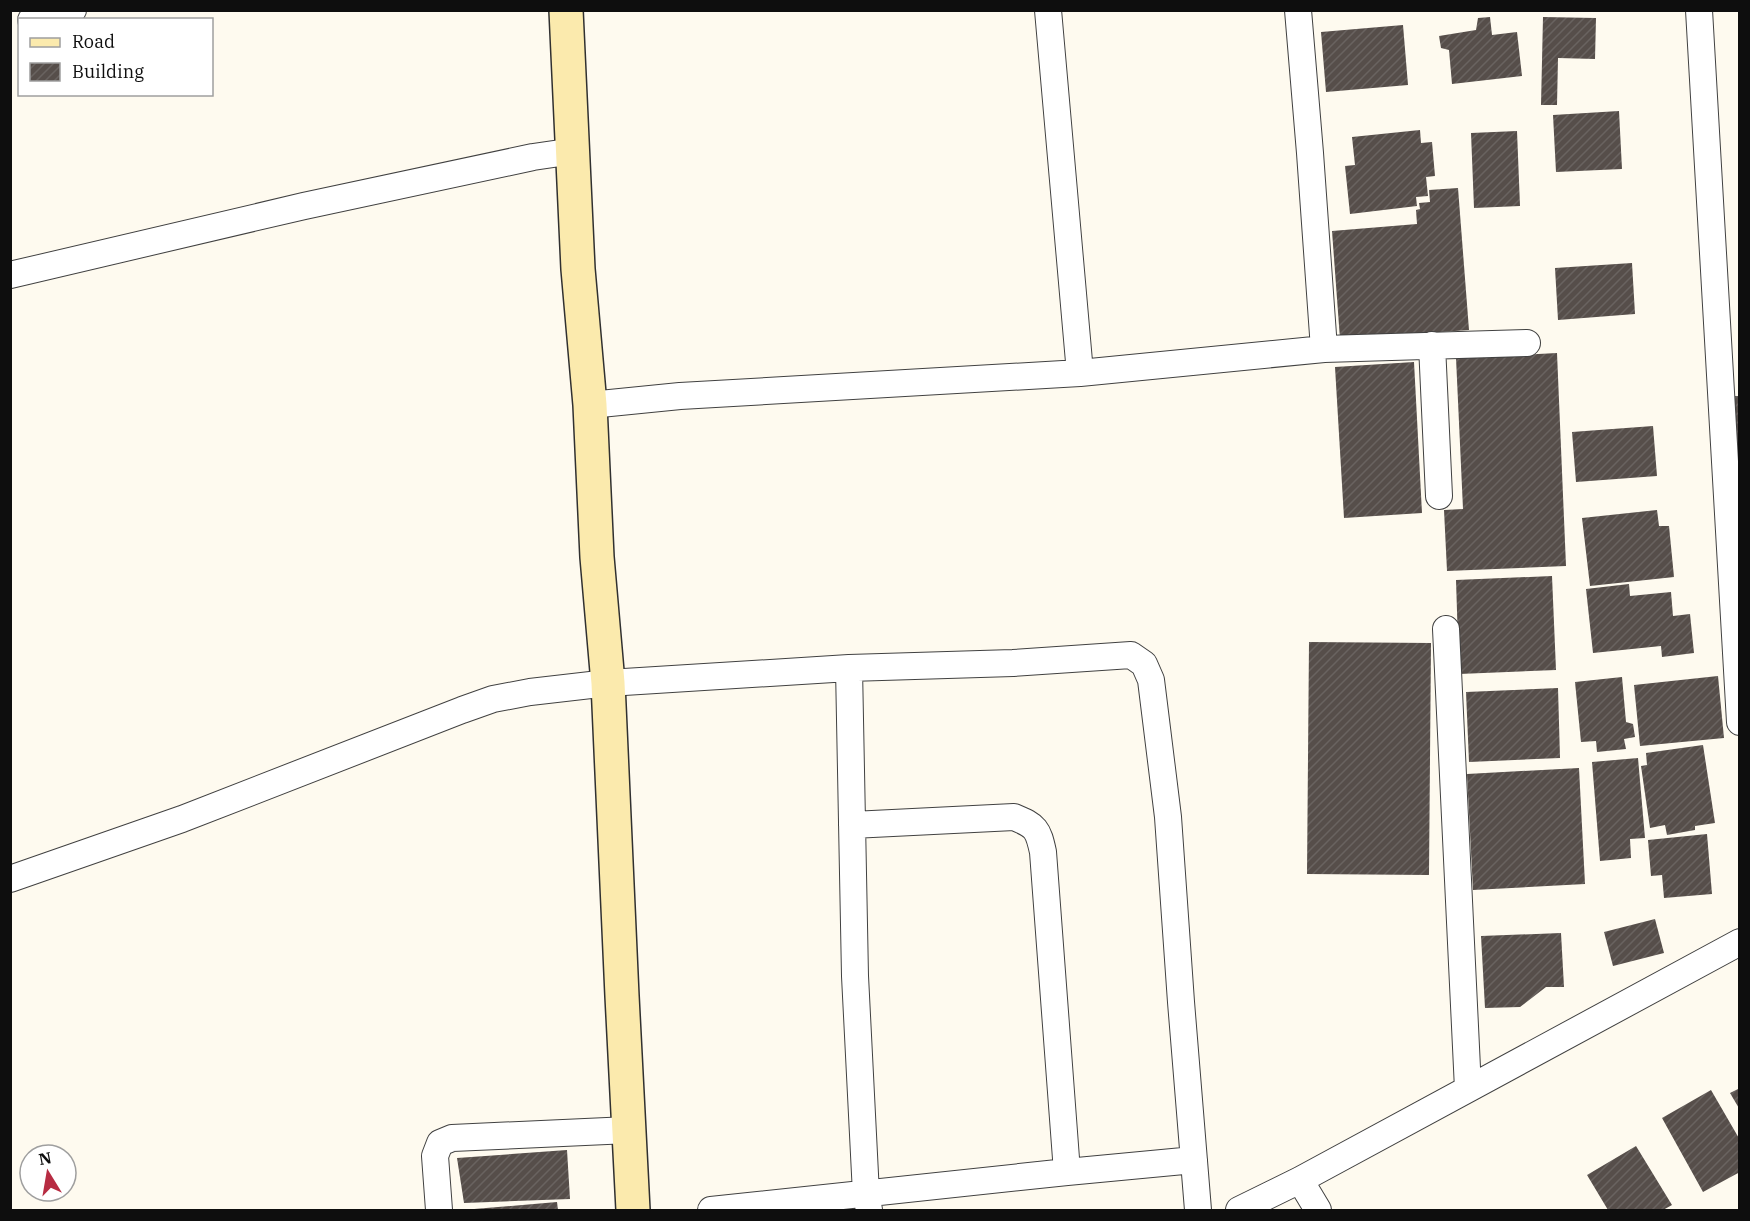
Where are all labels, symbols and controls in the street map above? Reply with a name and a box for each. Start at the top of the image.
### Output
legend [18,18,213,96]
text: Road [72,30,115,53]
text: Building [72,60,144,83]
north arrow [18,1143,78,1203]
text: N [37,1147,53,1169]

